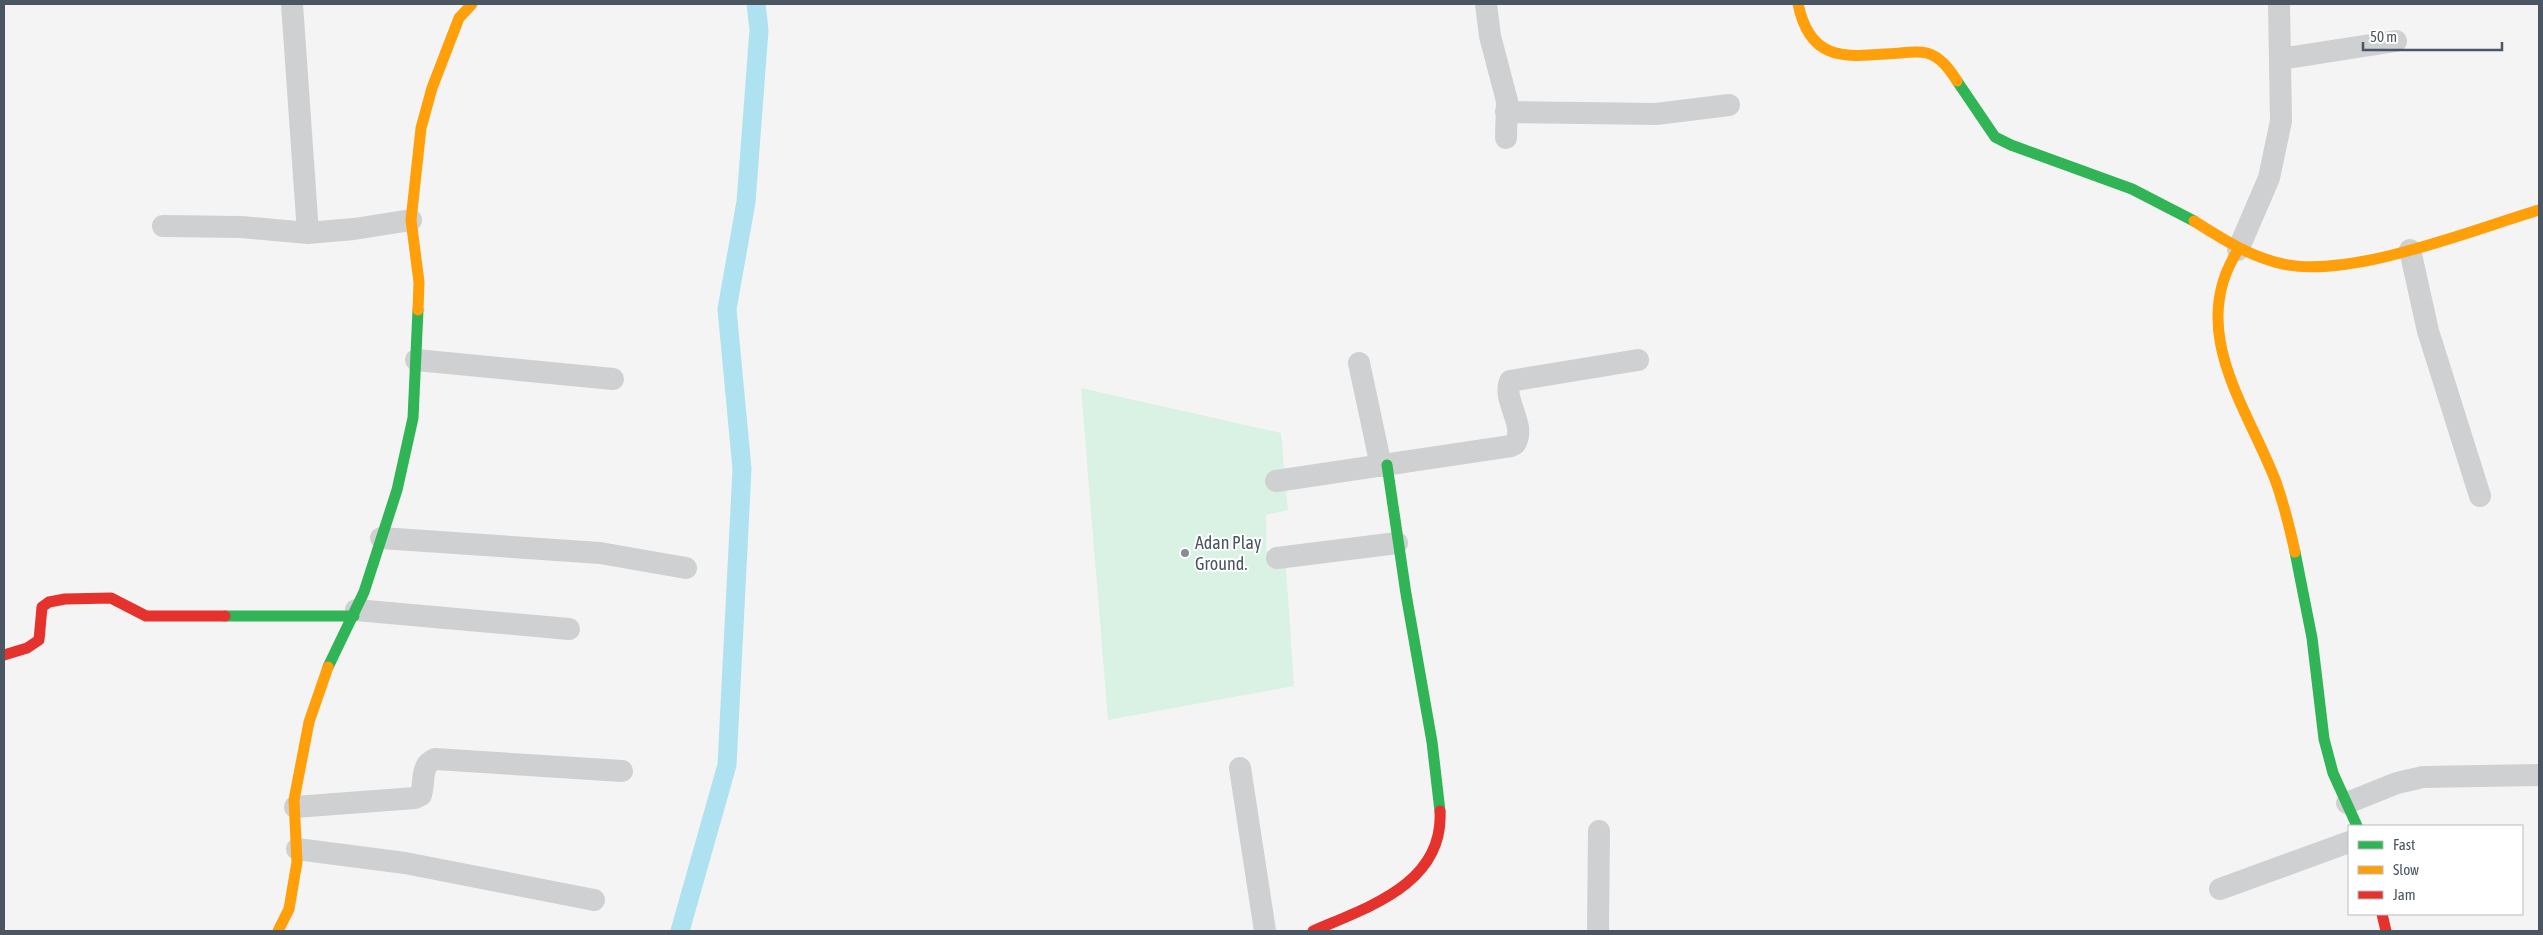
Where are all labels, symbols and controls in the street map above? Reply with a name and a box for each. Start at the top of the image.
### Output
scale bar [2363,20,2502,52]
text: 50 m [2370,28,2397,45]
place label: Adan Play Ground. [1195,532,1261,574]
marker: Adan Play Ground. [1179,547,1191,559]
legend [2348,825,2523,915]
text: Fast [2393,836,2415,853]
text: Slow [2393,861,2419,878]
text: Jam [2393,886,2416,903]

